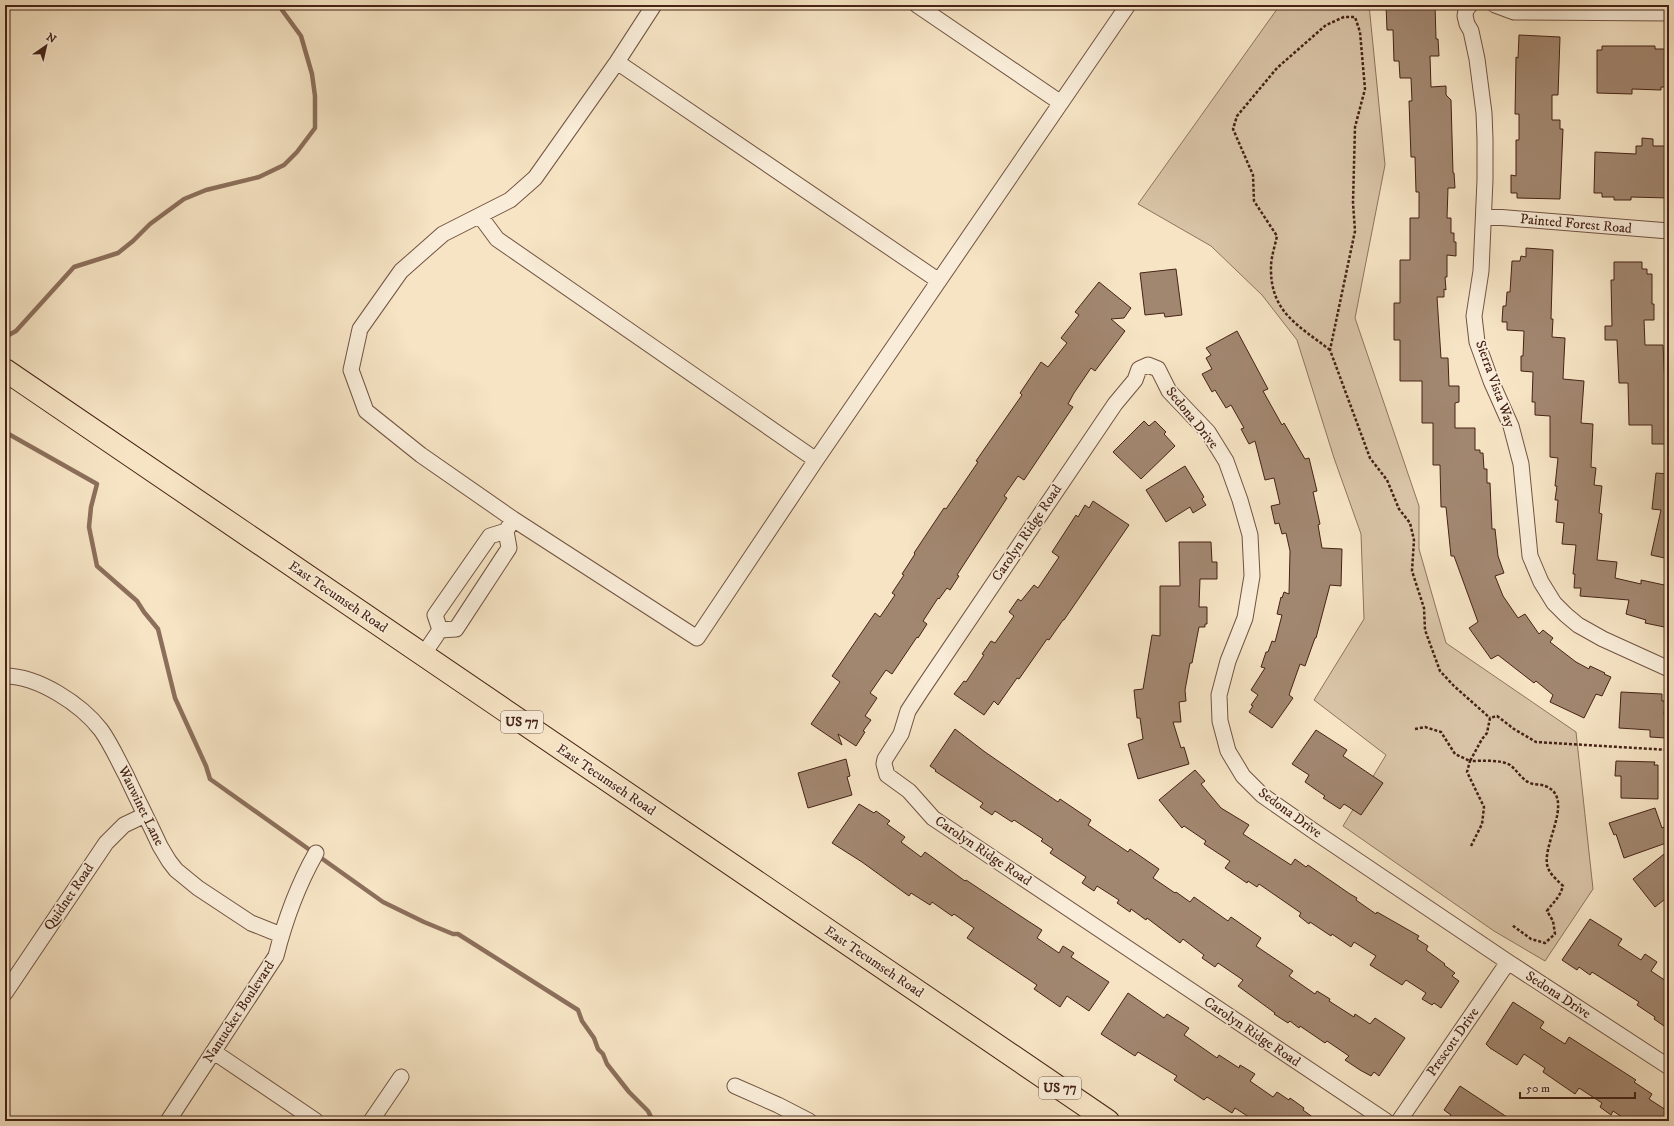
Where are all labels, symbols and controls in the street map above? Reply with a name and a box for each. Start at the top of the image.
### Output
north arrow [26,26,66,66]
text: N [43,30,59,47]
street label: Painted Forest Road [1519,210,1633,238]
street label: Sierra Vista Way [1471,338,1519,430]
street label: Sedona Drive [1162,383,1223,453]
street label: Carolyn Ridge Road [988,481,1066,585]
street label: East Tecumseh Road [285,557,391,637]
road number: US 77 [501,711,543,733]
street label: East Tecumseh Road [553,740,659,820]
street label: Wauwinet Lane [113,762,168,849]
street label: Sedona Drive [1255,784,1326,842]
street label: Carolyn Ridge Road [931,812,1035,890]
street label: Quidnet Road [40,860,98,934]
street label: East Tecumseh Road [821,922,927,1002]
street label: Nantucket Boulevard [199,957,279,1067]
street label: Sedona Drive [1522,967,1594,1023]
street label: Carolyn Ridge Road [1200,993,1304,1071]
street label: Prescott Drive [1423,1004,1483,1080]
scale bar [1520,1074,1635,1100]
road number: US 77 [1039,1077,1081,1099]
text: 50 m [1526,1081,1550,1096]

